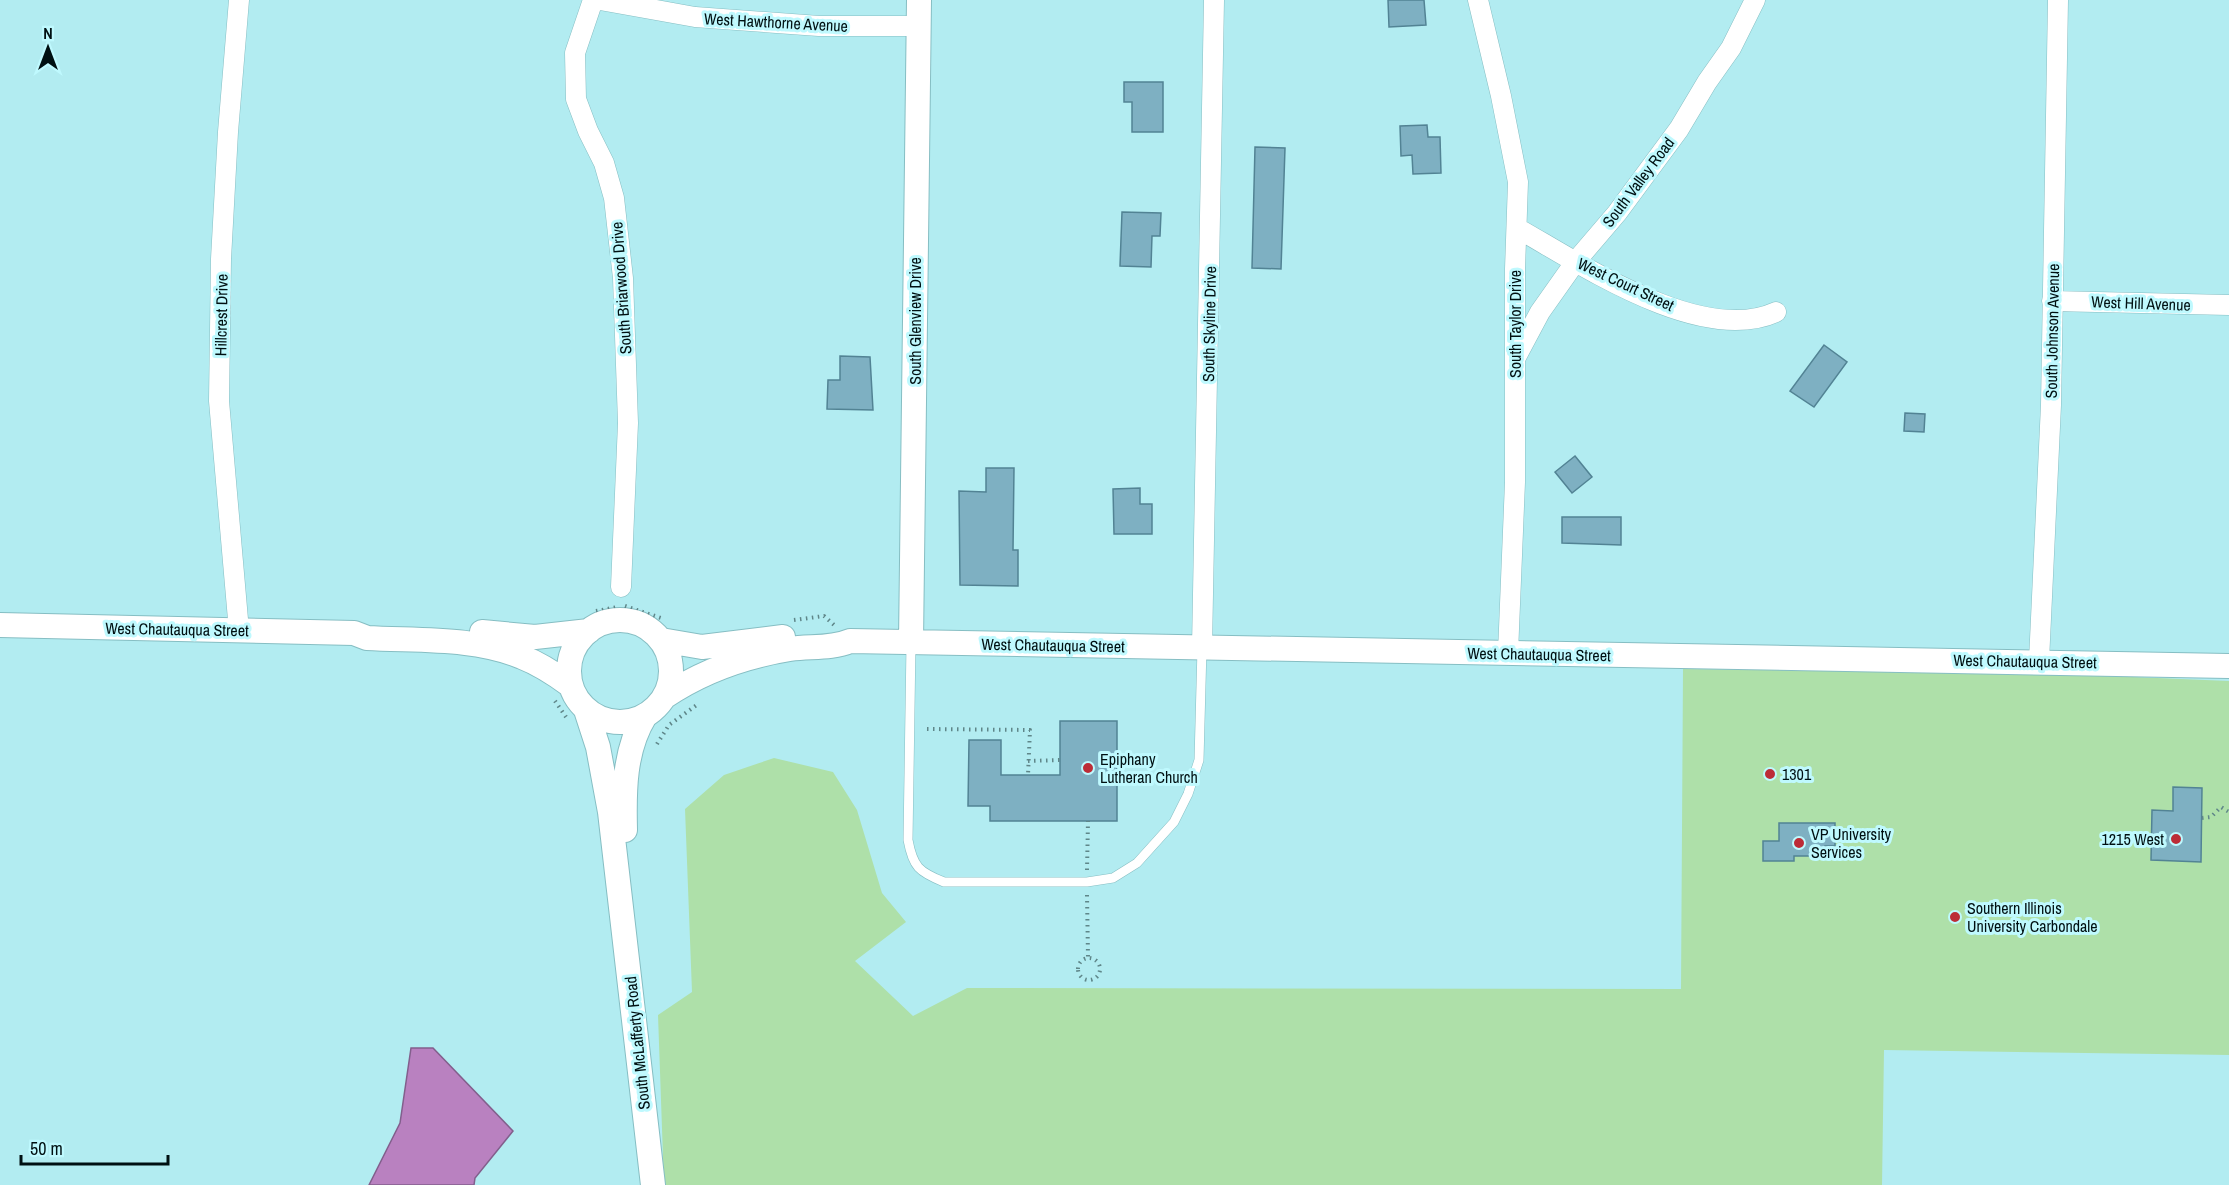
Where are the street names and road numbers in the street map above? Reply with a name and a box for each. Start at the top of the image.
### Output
street label: West Hawthorne Avenue [704,7,848,37]
street label: South Valley Road [1597,132,1679,232]
street label: South Briarwood Drive [605,221,637,355]
street label: West Court Street [1574,252,1678,316]
street label: South Glenview Drive [904,257,926,385]
street label: South Johnson Avenue [2040,263,2064,399]
street label: South Skyline Drive [1197,266,1221,382]
street label: South Taylor Drive [1504,270,1526,378]
street label: Hillcrest Drive [209,274,233,356]
street label: West Hill Avenue [2091,290,2191,316]
street label: West Chautauqua Street [105,617,249,641]
street label: West Chautauqua Street [981,633,1125,657]
street label: West Chautauqua Street [1467,642,1611,666]
street label: West Chautauqua Street [1953,649,2097,673]
street label: South McLafferty Road [619,975,655,1111]

